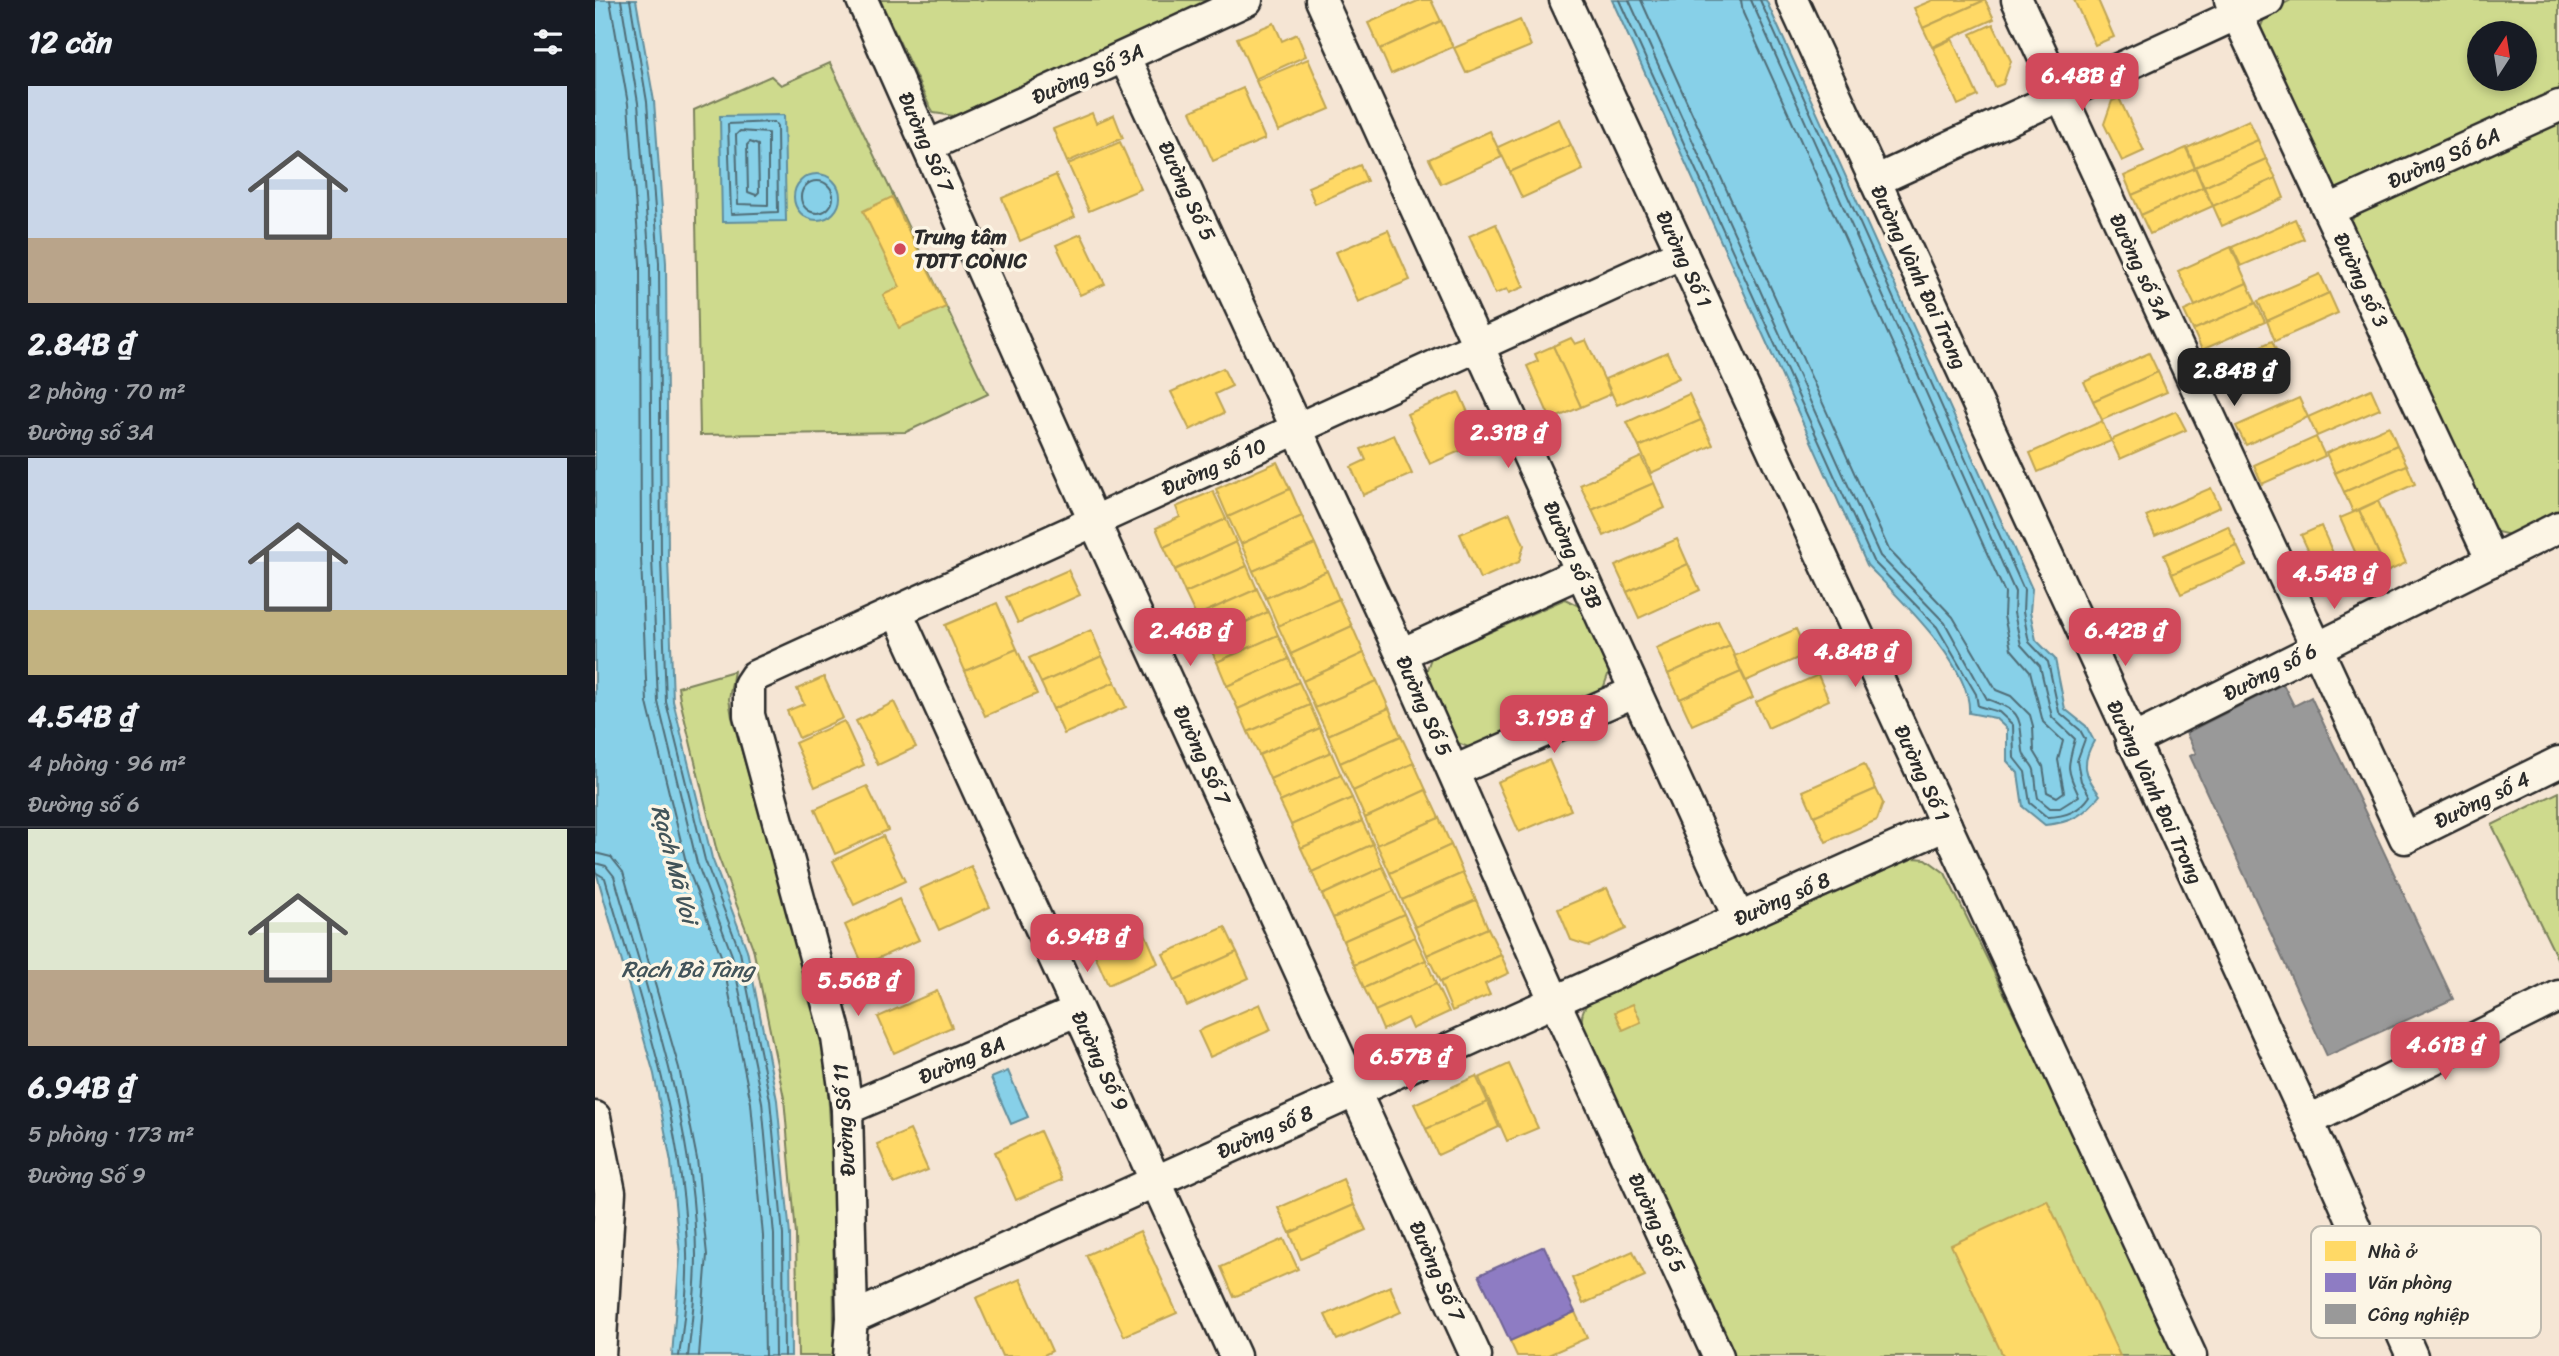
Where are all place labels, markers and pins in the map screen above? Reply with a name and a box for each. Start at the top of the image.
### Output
pin: 6.48B ₫ [2017,54,2147,113]
place label: Trung tâm TDTT CONIC [914,218,1028,280]
marker: Trung tâm TDTT CONIC [892,241,908,257]
pin: 2.84B ₫ [2169,348,2299,408]
pin: 2.31B ₫ [1443,410,1573,470]
pin: 4.54B ₫ [2269,552,2399,611]
pin: 2.46B ₫ [1125,608,1255,668]
pin: 6.42B ₫ [2060,608,2190,668]
pin: 4.84B ₫ [1790,630,1920,689]
pin: 3.19B ₫ [1489,696,1619,755]
pin: 6.94B ₫ [1022,914,1152,974]
pin: 5.56B ₫ [793,958,923,1018]
pin: 4.61B ₫ [2380,1023,2510,1082]
pin: 6.57B ₫ [1345,1034,1475,1094]

